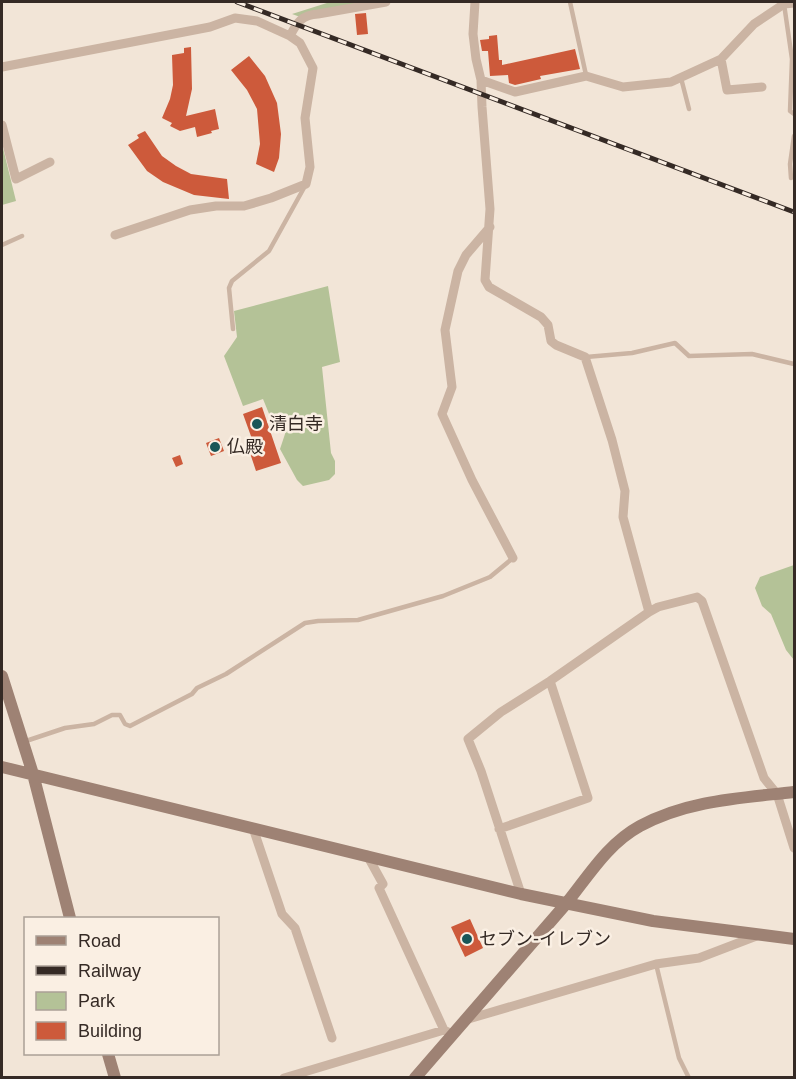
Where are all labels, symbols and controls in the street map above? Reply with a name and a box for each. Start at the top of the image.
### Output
place label: 清白寺 [269,414,323,434]
marker: 清白寺 [250,417,264,431]
place label: 仏殿 [227,437,263,457]
marker: 仏殿 [208,440,222,454]
legend [24,917,219,1055]
place label: セブン-イレブン [479,929,611,949]
text: Road [78,931,121,951]
marker: セブン-イレブン [460,932,474,946]
text: Railway [78,961,141,981]
text: Park [78,991,116,1011]
text: Building [78,1021,142,1041]

